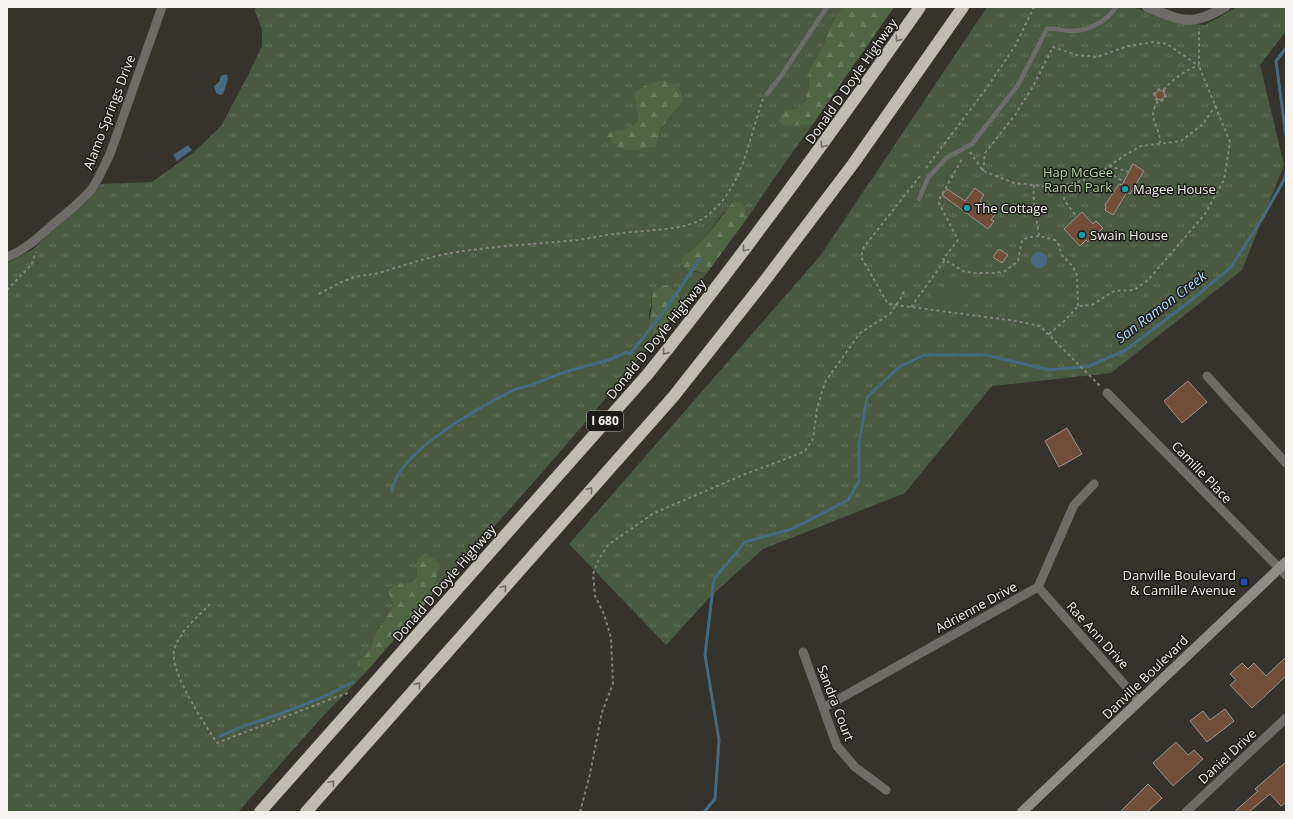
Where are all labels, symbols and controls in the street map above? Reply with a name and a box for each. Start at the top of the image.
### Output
street label: Donald D Doyle Highway [801,14,901,147]
one-way arrow [895,35,903,42]
street label: Alamo Springs Drive [79,52,139,172]
one-way arrow [820,141,828,148]
park label: Hap McGee Ranch Park [1043,163,1113,196]
place label: Magee House [1133,180,1216,198]
marker: Magee House [1120,184,1130,194]
place label: The Cottage [975,199,1048,217]
marker: The Cottage [962,203,972,213]
place label: Swain House [1090,226,1168,244]
marker: Swain House [1077,230,1087,240]
one-way arrow [743,245,750,252]
water label: San Ramon Creek [1111,266,1211,347]
street label: Donald D Doyle Highway [602,275,710,403]
one-way arrow [663,347,670,354]
road number: I 680 [587,411,623,431]
street label: Camille Place [1168,437,1236,507]
one-way arrow [585,488,592,495]
street label: Donald D Doyle Highway [388,520,500,645]
place label: Danville Boulevard & Camille Avenue [1123,566,1236,599]
street label: Adrienne Drive [932,577,1020,637]
marker: Danville Boulevard & Camille Avenue [1239,577,1249,587]
one-way arrow [499,585,507,593]
street label: Rae Ann Drive [1063,597,1133,673]
street label: Danville Boulevard [1098,631,1192,723]
street label: Sandra Court [813,662,859,744]
one-way arrow [413,683,420,690]
street label: Daniel Drive [1194,724,1260,788]
one-way arrow [327,780,335,788]

